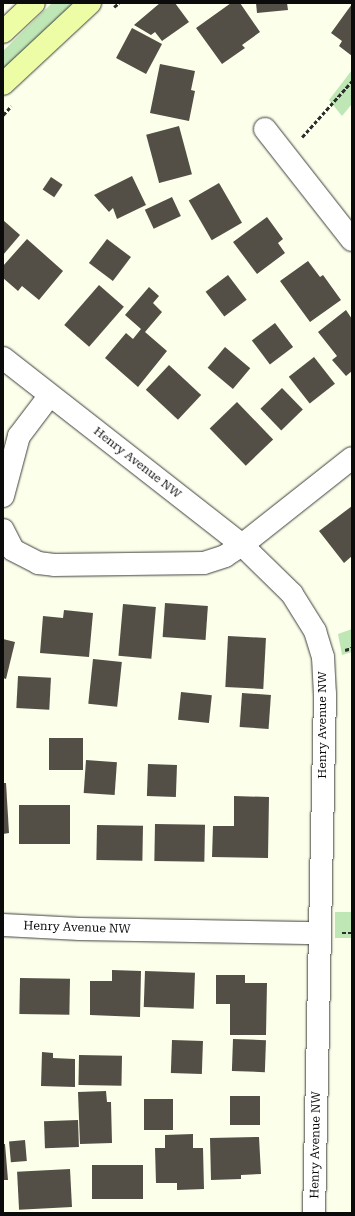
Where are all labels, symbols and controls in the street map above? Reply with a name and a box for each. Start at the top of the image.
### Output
street label: Henry Avenue NW [90,424,184,502]
street label: Henry Avenue NW [316,671,330,779]
street label: Henry Avenue NW [23,919,131,937]
street label: Henry Avenue NW [308,1091,324,1199]

